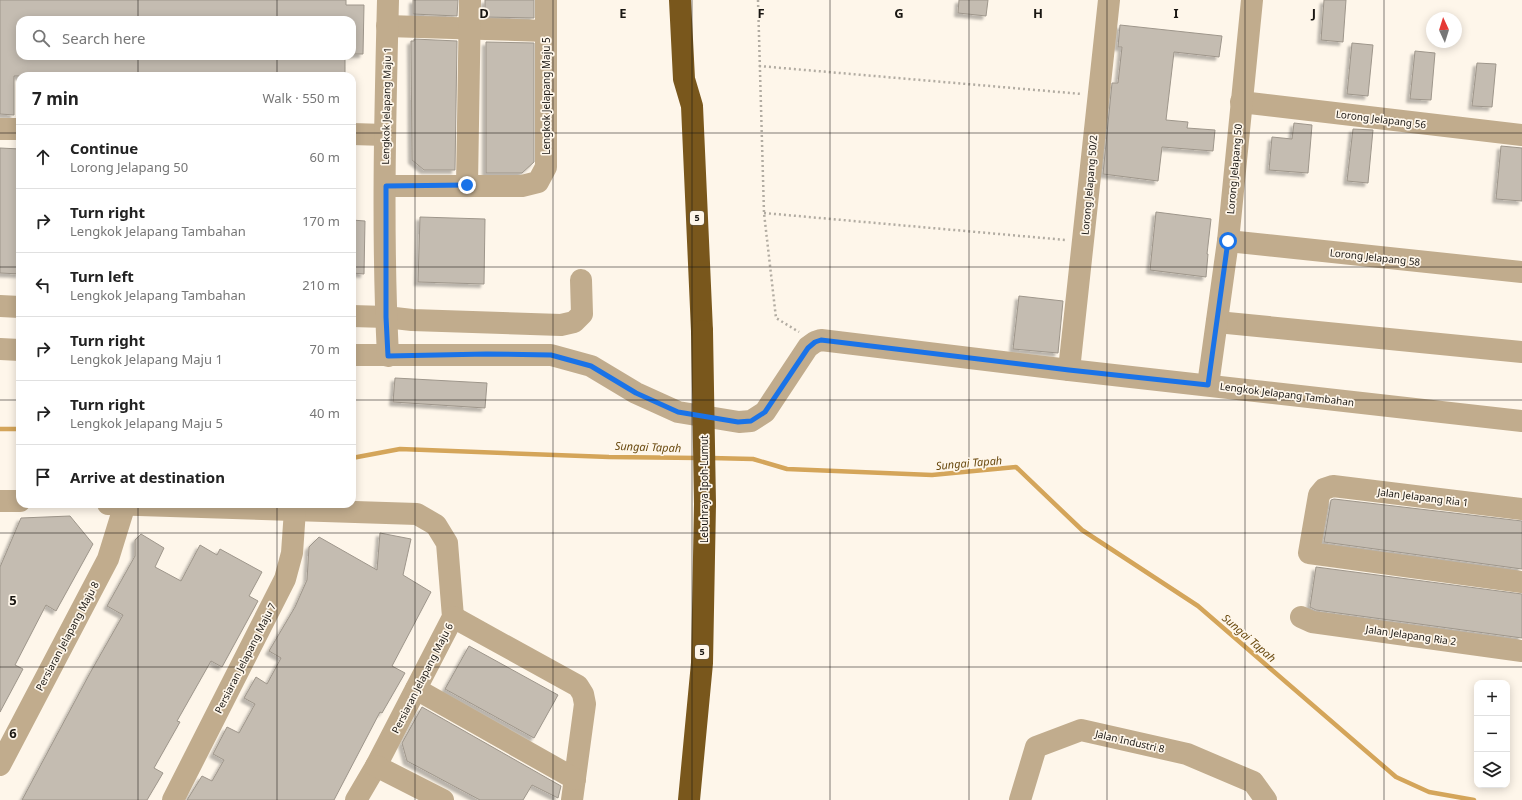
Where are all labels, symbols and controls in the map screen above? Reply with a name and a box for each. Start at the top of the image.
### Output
text: D [479,4,489,22]
text: E [619,4,627,22]
text: F [757,4,765,22]
text: G [894,4,904,22]
text: H [1033,4,1043,22]
text: I [1173,4,1179,22]
text: J [1311,4,1316,22]
north arrow [1426,12,1462,48]
search box [16,16,356,60]
icon: search [30,27,52,49]
text: Search here [62,28,145,48]
street label: Lengkok Jelapang Maju 5 [539,37,553,155]
street label: Lengkok Jelapang Maju 1 [378,47,394,165]
text: 7 min [32,87,79,110]
text: Walk · 550 m [262,89,340,107]
street label: Lorong Jelapang 56 [1335,107,1427,132]
street label: Lorong Jelapang 50 [1223,123,1245,215]
street label: Lorong Jelapang 50/2 [1078,134,1100,236]
text: Continue [70,138,138,158]
icon: ahead [32,146,54,168]
text: 60 m [310,148,340,166]
text: Lorong Jelapang 50 [70,158,188,176]
route end [458,176,476,194]
text: Turn right [70,202,145,222]
icon: right [32,210,54,232]
road number: 5 [690,211,704,225]
text: 170 m [302,212,340,230]
text: Lengkok Jelapang Tambahan [70,222,246,240]
route start [1219,232,1237,250]
street label: Lorong Jelapang 58 [1329,245,1421,269]
text: Turn left [70,266,134,286]
icon: left [32,274,54,296]
text: 210 m [302,276,340,294]
text: Lengkok Jelapang Tambahan [70,286,246,304]
text: Turn right [70,330,145,350]
icon: right [32,338,54,360]
text: 70 m [310,340,340,358]
text: Lengkok Jelapang Maju 1 [70,350,223,368]
street label: Lengkok Jelapang Tambahan [1219,379,1355,409]
text: Turn right [70,394,145,414]
icon: right [32,402,54,424]
text: 40 m [310,404,340,422]
text: Lengkok Jelapang Maju 5 [70,414,223,432]
street label: Lebuhraya Ipoh-Lumut [697,435,711,543]
water label: Sungai Tapah [615,438,682,455]
water label: Sungai Tapah [935,452,1003,473]
icon: arrive [32,466,54,488]
text: Arrive at destination [70,467,225,487]
street label: Jalan Jelapang Ria 1 [1376,484,1469,510]
street label: Persiaran Jelapang Maju 8 [32,579,102,693]
text: 5 [9,591,17,609]
street label: Persiaran Jelapang Maju 7 [211,600,279,716]
water label: Sungai Tapah [1219,610,1279,665]
street label: Persiaran Jelapang Maju 6 [388,620,456,736]
street label: Jalan Jelapang Ria 2 [1364,622,1457,648]
road number: 5 [695,645,709,659]
map controls [1474,680,1510,788]
button: + [1474,680,1510,716]
button: − [1474,716,1510,752]
text: 6 [9,724,17,742]
street label: Jalan Industri 8 [1093,726,1166,756]
button: layers [1474,752,1510,788]

